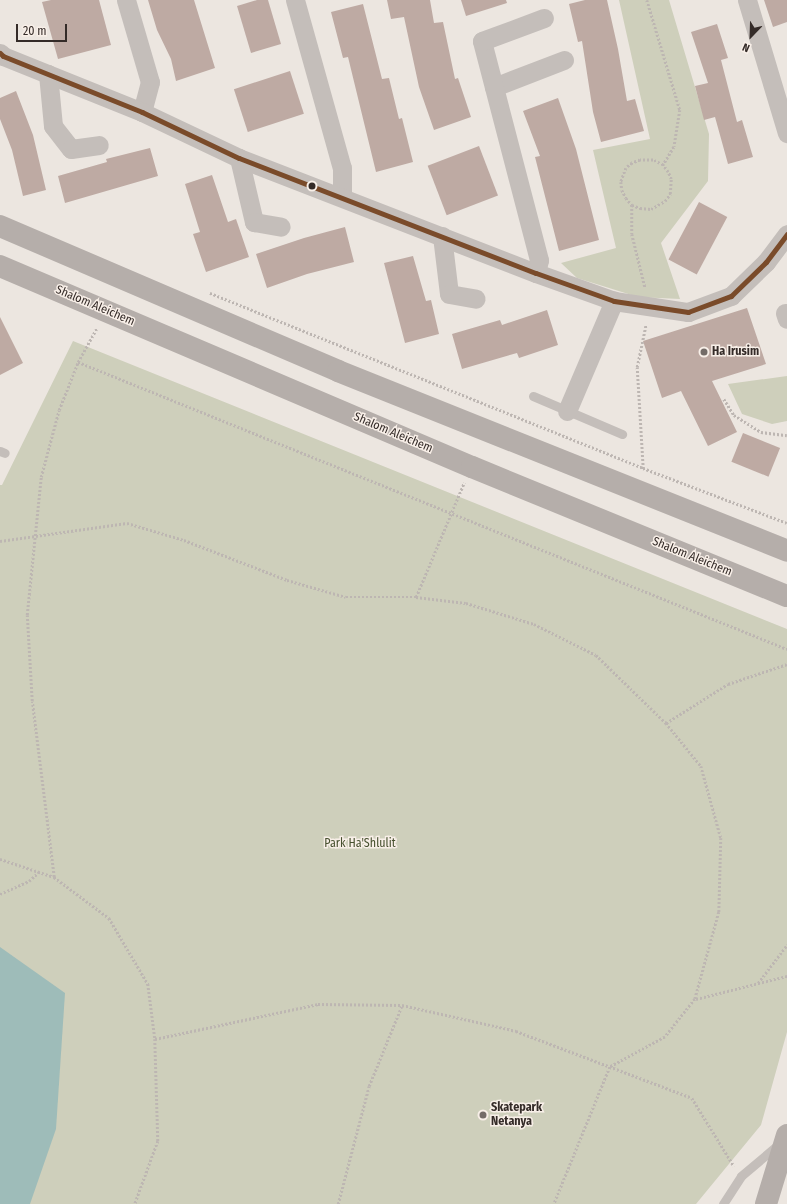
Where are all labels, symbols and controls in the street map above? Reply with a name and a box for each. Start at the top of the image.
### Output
scale bar [18,16,69,42]
north arrow [731,16,771,56]
text: 20 m [23,24,47,38]
text: N [741,40,752,55]
unlabelled marker [307,181,317,191]
street label: Shalom Aleichem [53,283,137,329]
place label: Ha Irusim [712,345,759,359]
marker: Ha Irusim [699,347,709,357]
street label: Shalom Aleichem [351,410,435,456]
street label: Shalom Aleichem [650,534,734,580]
park label: Park Ha'Shlulit [324,837,396,851]
place label: Skatepark Netanya [491,1101,542,1129]
marker: Skatepark Netanya [478,1110,488,1120]

